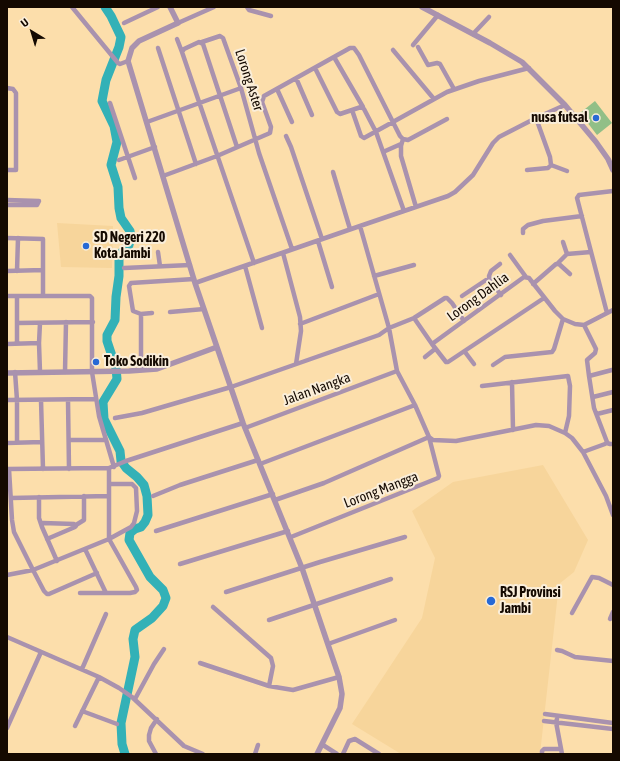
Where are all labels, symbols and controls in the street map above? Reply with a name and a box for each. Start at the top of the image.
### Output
north arrow [12,12,52,52]
text: U [18,16,31,29]
street label: Lorong Aster [231,47,267,113]
place label: nusa futsal [531,110,588,126]
marker: nusa futsal [591,113,601,123]
place label: SD Negeri 220 Kota Jambi [94,230,165,262]
marker: SD Negeri 220 Kota Jambi [81,241,91,251]
street label: Lorong Dahlia [444,269,512,325]
place label: Toko Sodikin [104,354,169,370]
marker: Toko Sodikin [91,357,101,367]
street label: Jalan Nangka [281,369,353,409]
street label: Lorong Mangga [342,468,420,512]
place label: RSJ Provinsi Jambi [500,585,561,618]
marker: RSJ Provinsi Jambi [485,595,497,607]

